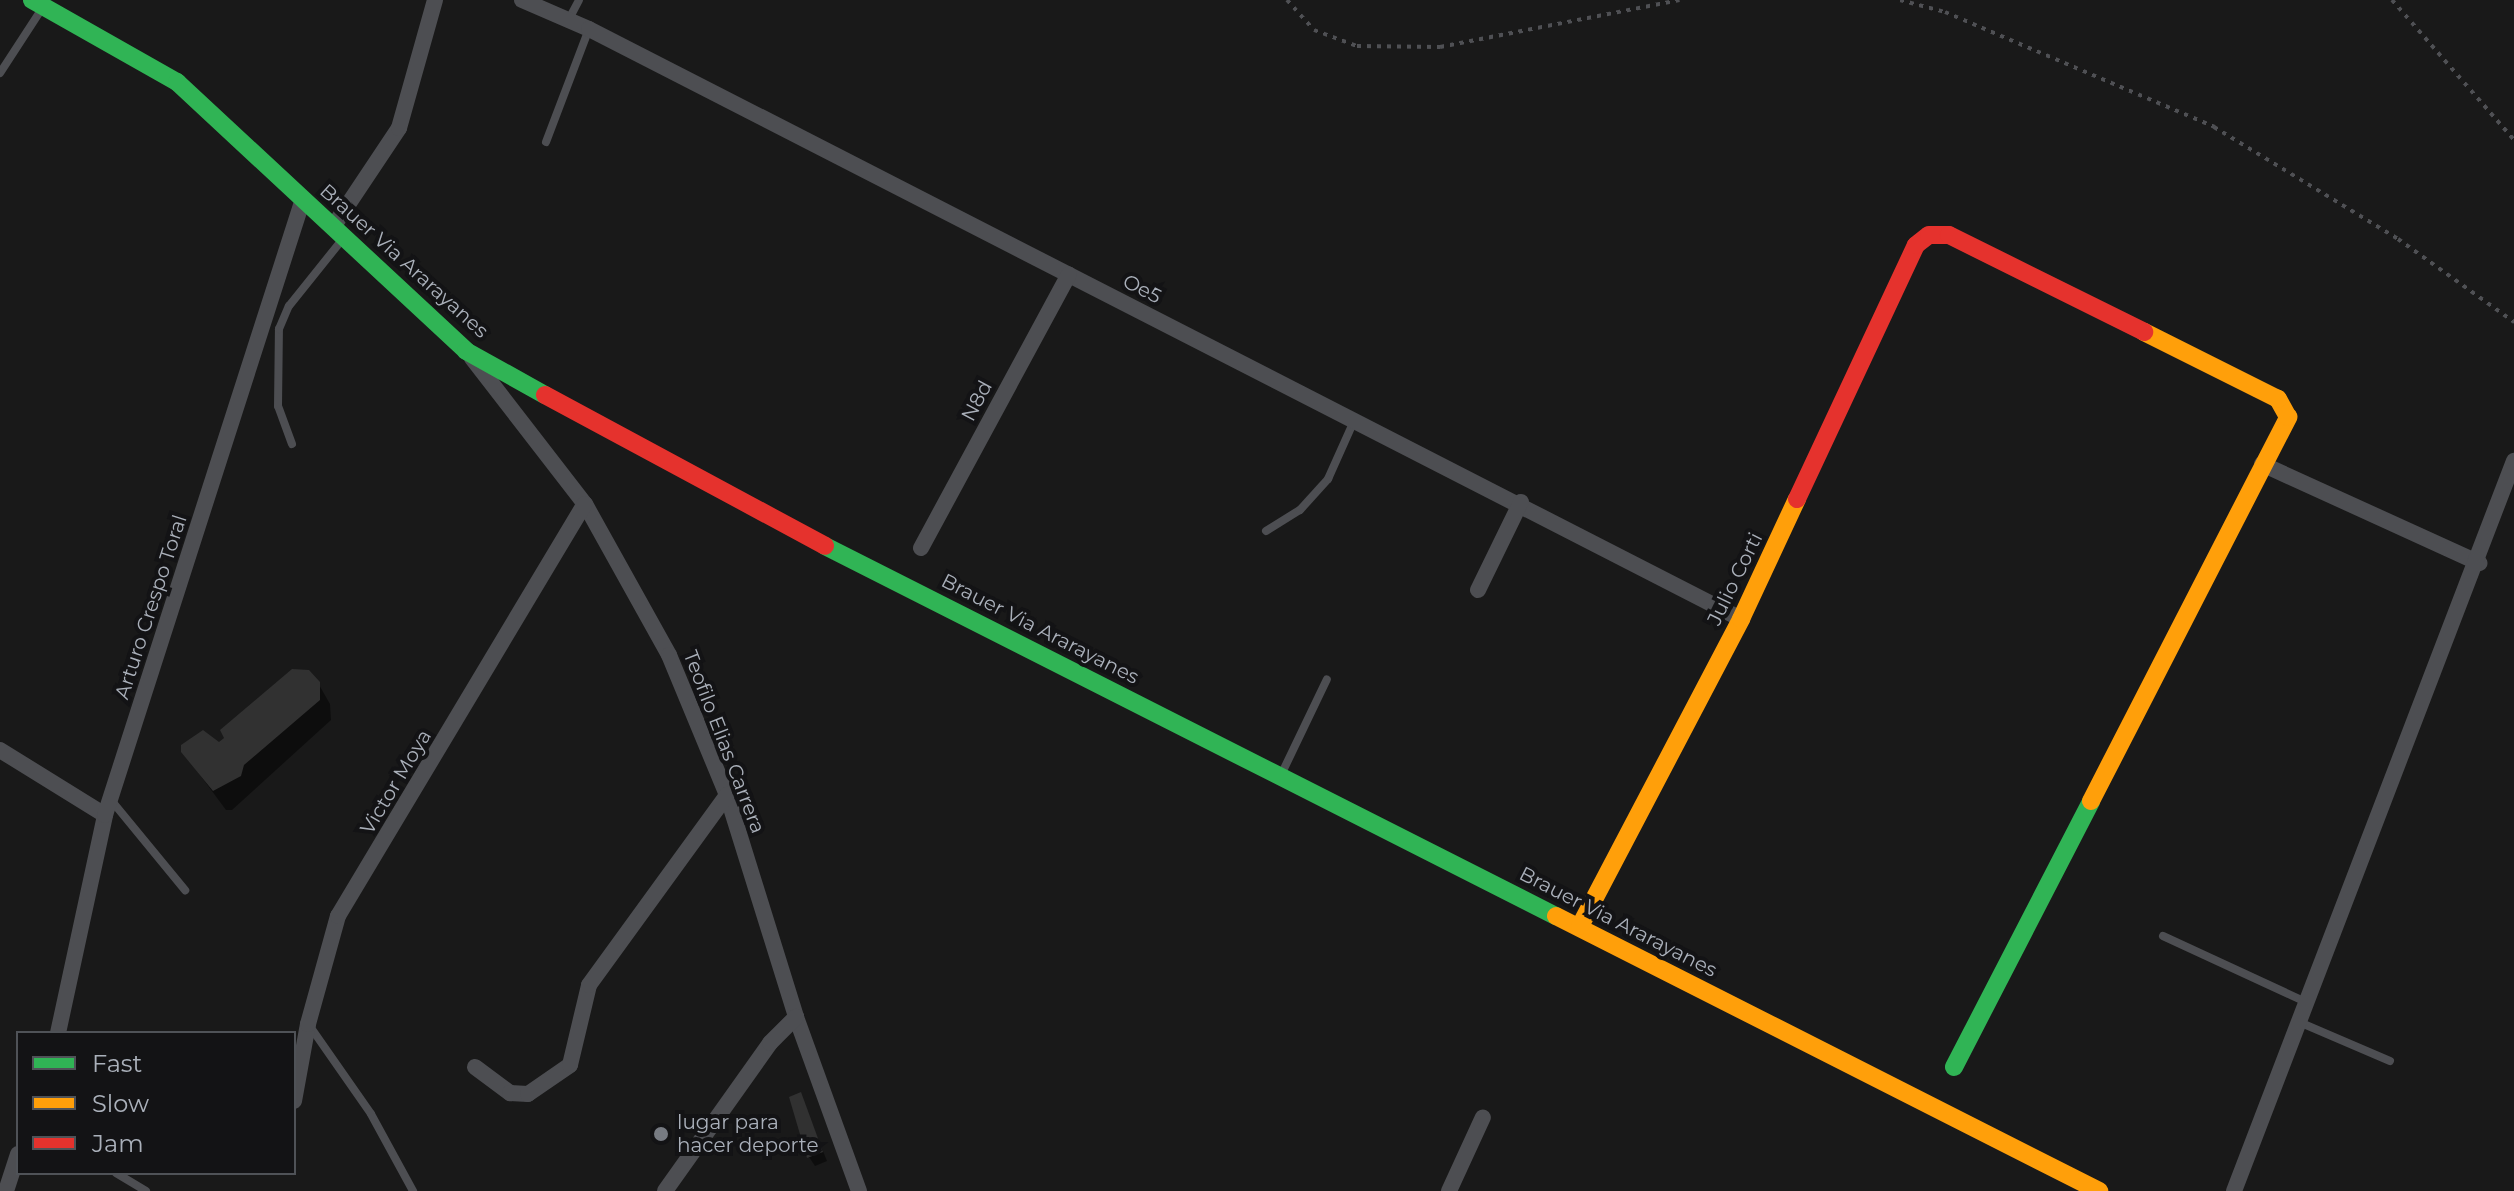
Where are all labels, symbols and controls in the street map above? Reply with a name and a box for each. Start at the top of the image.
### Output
street label: Brauer Via Ararayanes [315,179,493,343]
street label: Oe5 [1119,269,1165,309]
street label: N8d [956,377,998,425]
street label: Arturo Crespo Toral [110,512,192,702]
street label: Julio Corti [1702,529,1768,629]
street label: Brauer Via Ararayanes [937,569,1143,689]
street label: Teofilo Elias Carrera [678,647,770,837]
street label: Victor Moya [355,725,437,839]
street label: Brauer Via Ararayanes [1515,862,1721,982]
legend [16,1031,296,1175]
text: Fast [92,1049,142,1078]
text: Slow [92,1089,149,1118]
place label: lugar para hacer deporte [677,1110,819,1157]
marker: lugar para hacer deporte [652,1125,670,1143]
text: Jam [92,1129,144,1158]

